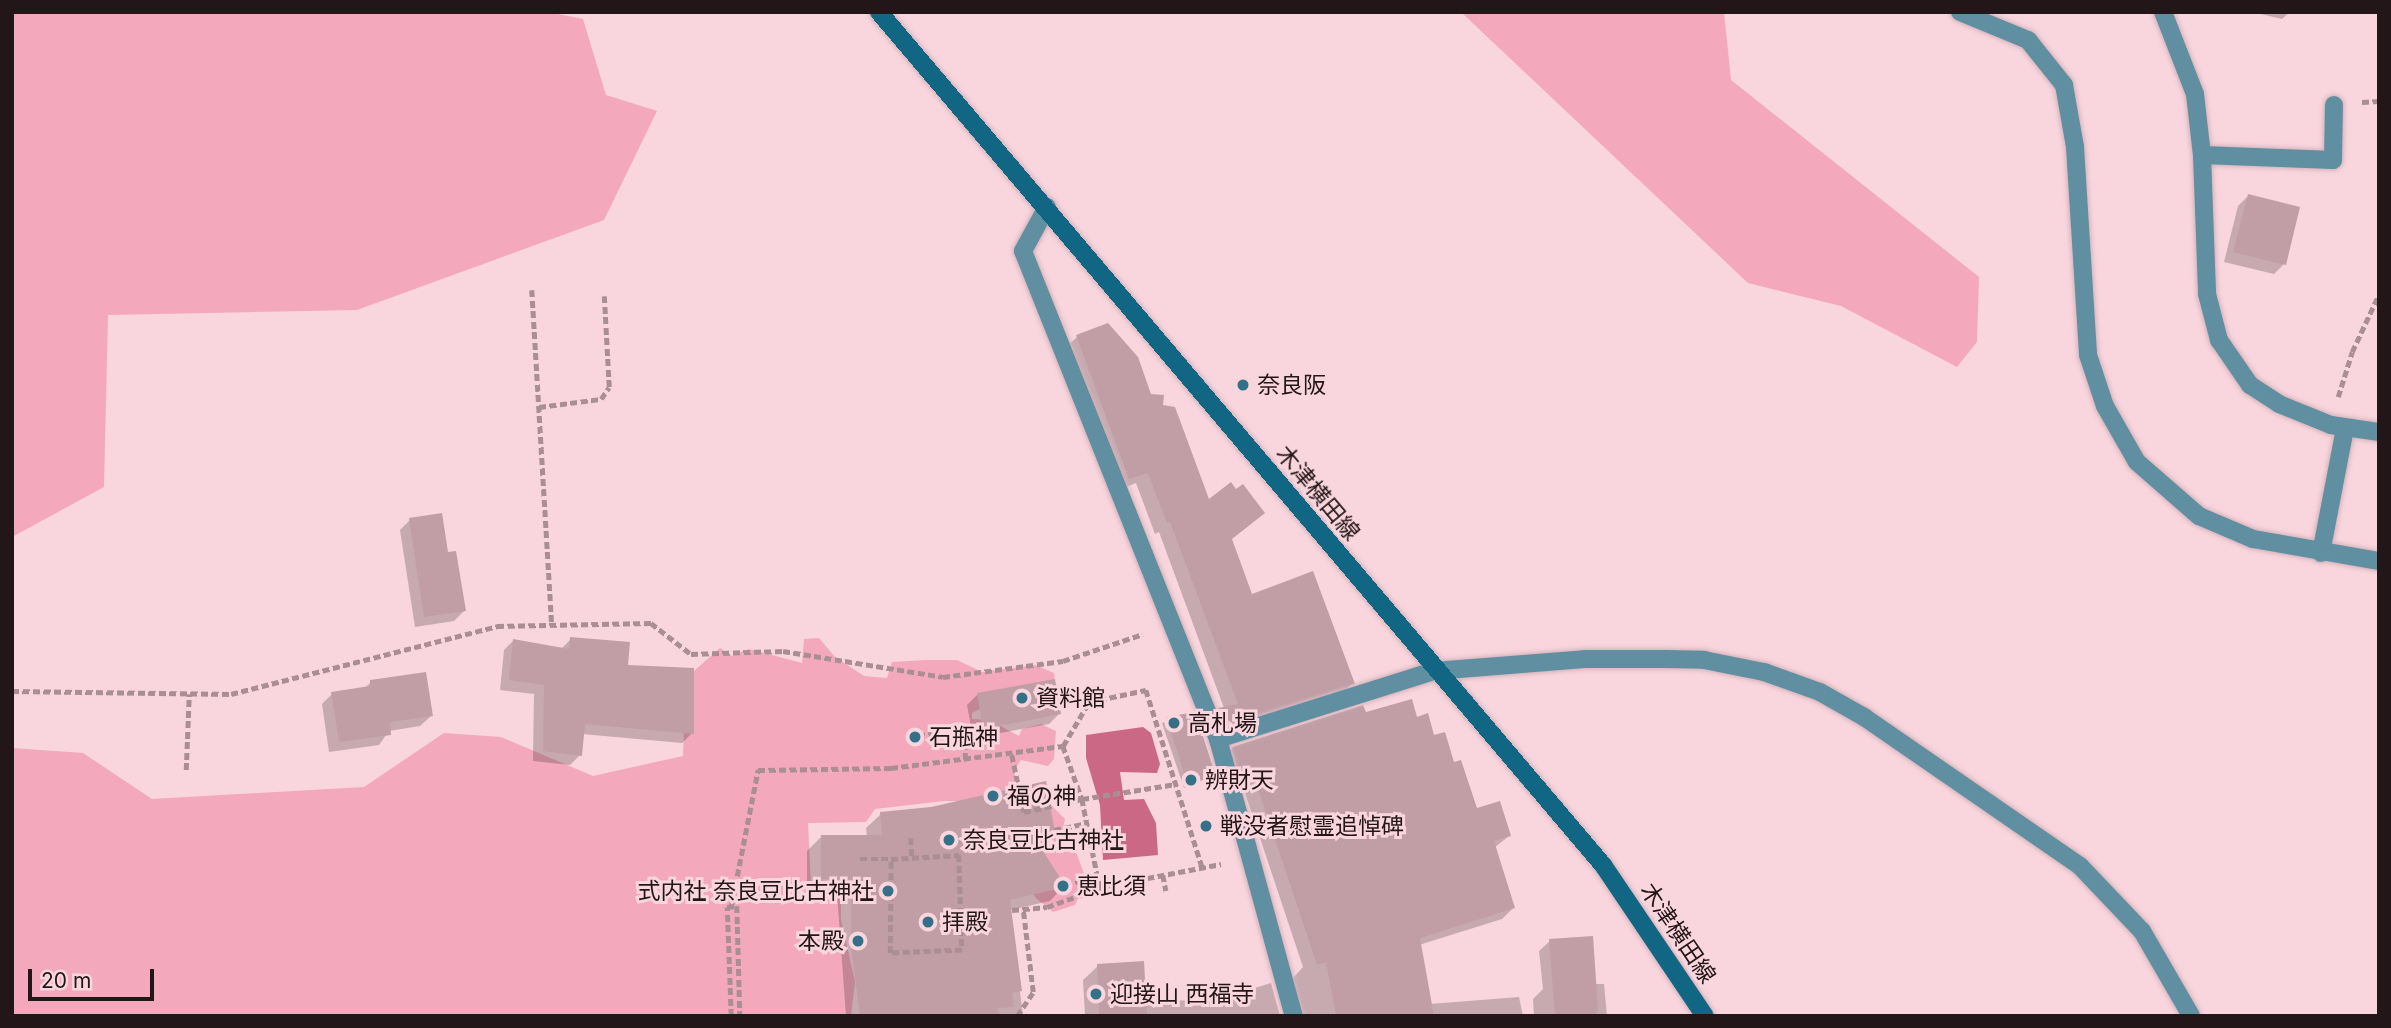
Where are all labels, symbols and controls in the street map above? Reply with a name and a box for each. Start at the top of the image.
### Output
place label: 奈良阪 [1257,371,1326,399]
marker: 奈良阪 [1235,377,1251,393]
street label: 木津横田線 [1270,440,1366,546]
place label: 資料館 [1036,684,1105,712]
marker: 資料館 [1014,690,1030,706]
place label: 高札場 [1188,709,1257,737]
marker: 高札場 [1166,715,1182,731]
place label: 石瓶神 [929,723,998,751]
marker: 石瓶神 [907,729,923,745]
place label: 辨財天 [1205,766,1274,794]
marker: 辨財天 [1183,772,1199,788]
place label: 福の神 [1007,782,1076,810]
marker: 福の神 [985,788,1001,804]
place label: 戦没者慰霊追悼碑 [1220,812,1404,840]
marker: 戦没者慰霊追悼碑 [1198,818,1214,834]
place label: 奈良豆比古神社 [963,826,1124,854]
marker: 奈良豆比古神社 [941,832,957,848]
place label: 恵比須 [1077,872,1146,900]
place label: 式内社 奈良豆比古神社 [638,877,874,905]
marker: 恵比須 [1055,878,1071,894]
street label: 木津横田線 [1634,878,1722,988]
marker: 式内社 奈良豆比古神社 [880,883,896,899]
place label: 拝殿 [942,908,988,936]
marker: 拝殿 [920,914,936,930]
place label: 本殿 [798,927,844,955]
marker: 本殿 [850,933,866,949]
scale bar [32,954,158,998]
text: 20 m [41,968,91,993]
place label: 迎接山 西福寺 [1110,980,1254,1008]
marker: 迎接山 西福寺 [1088,986,1104,1002]

